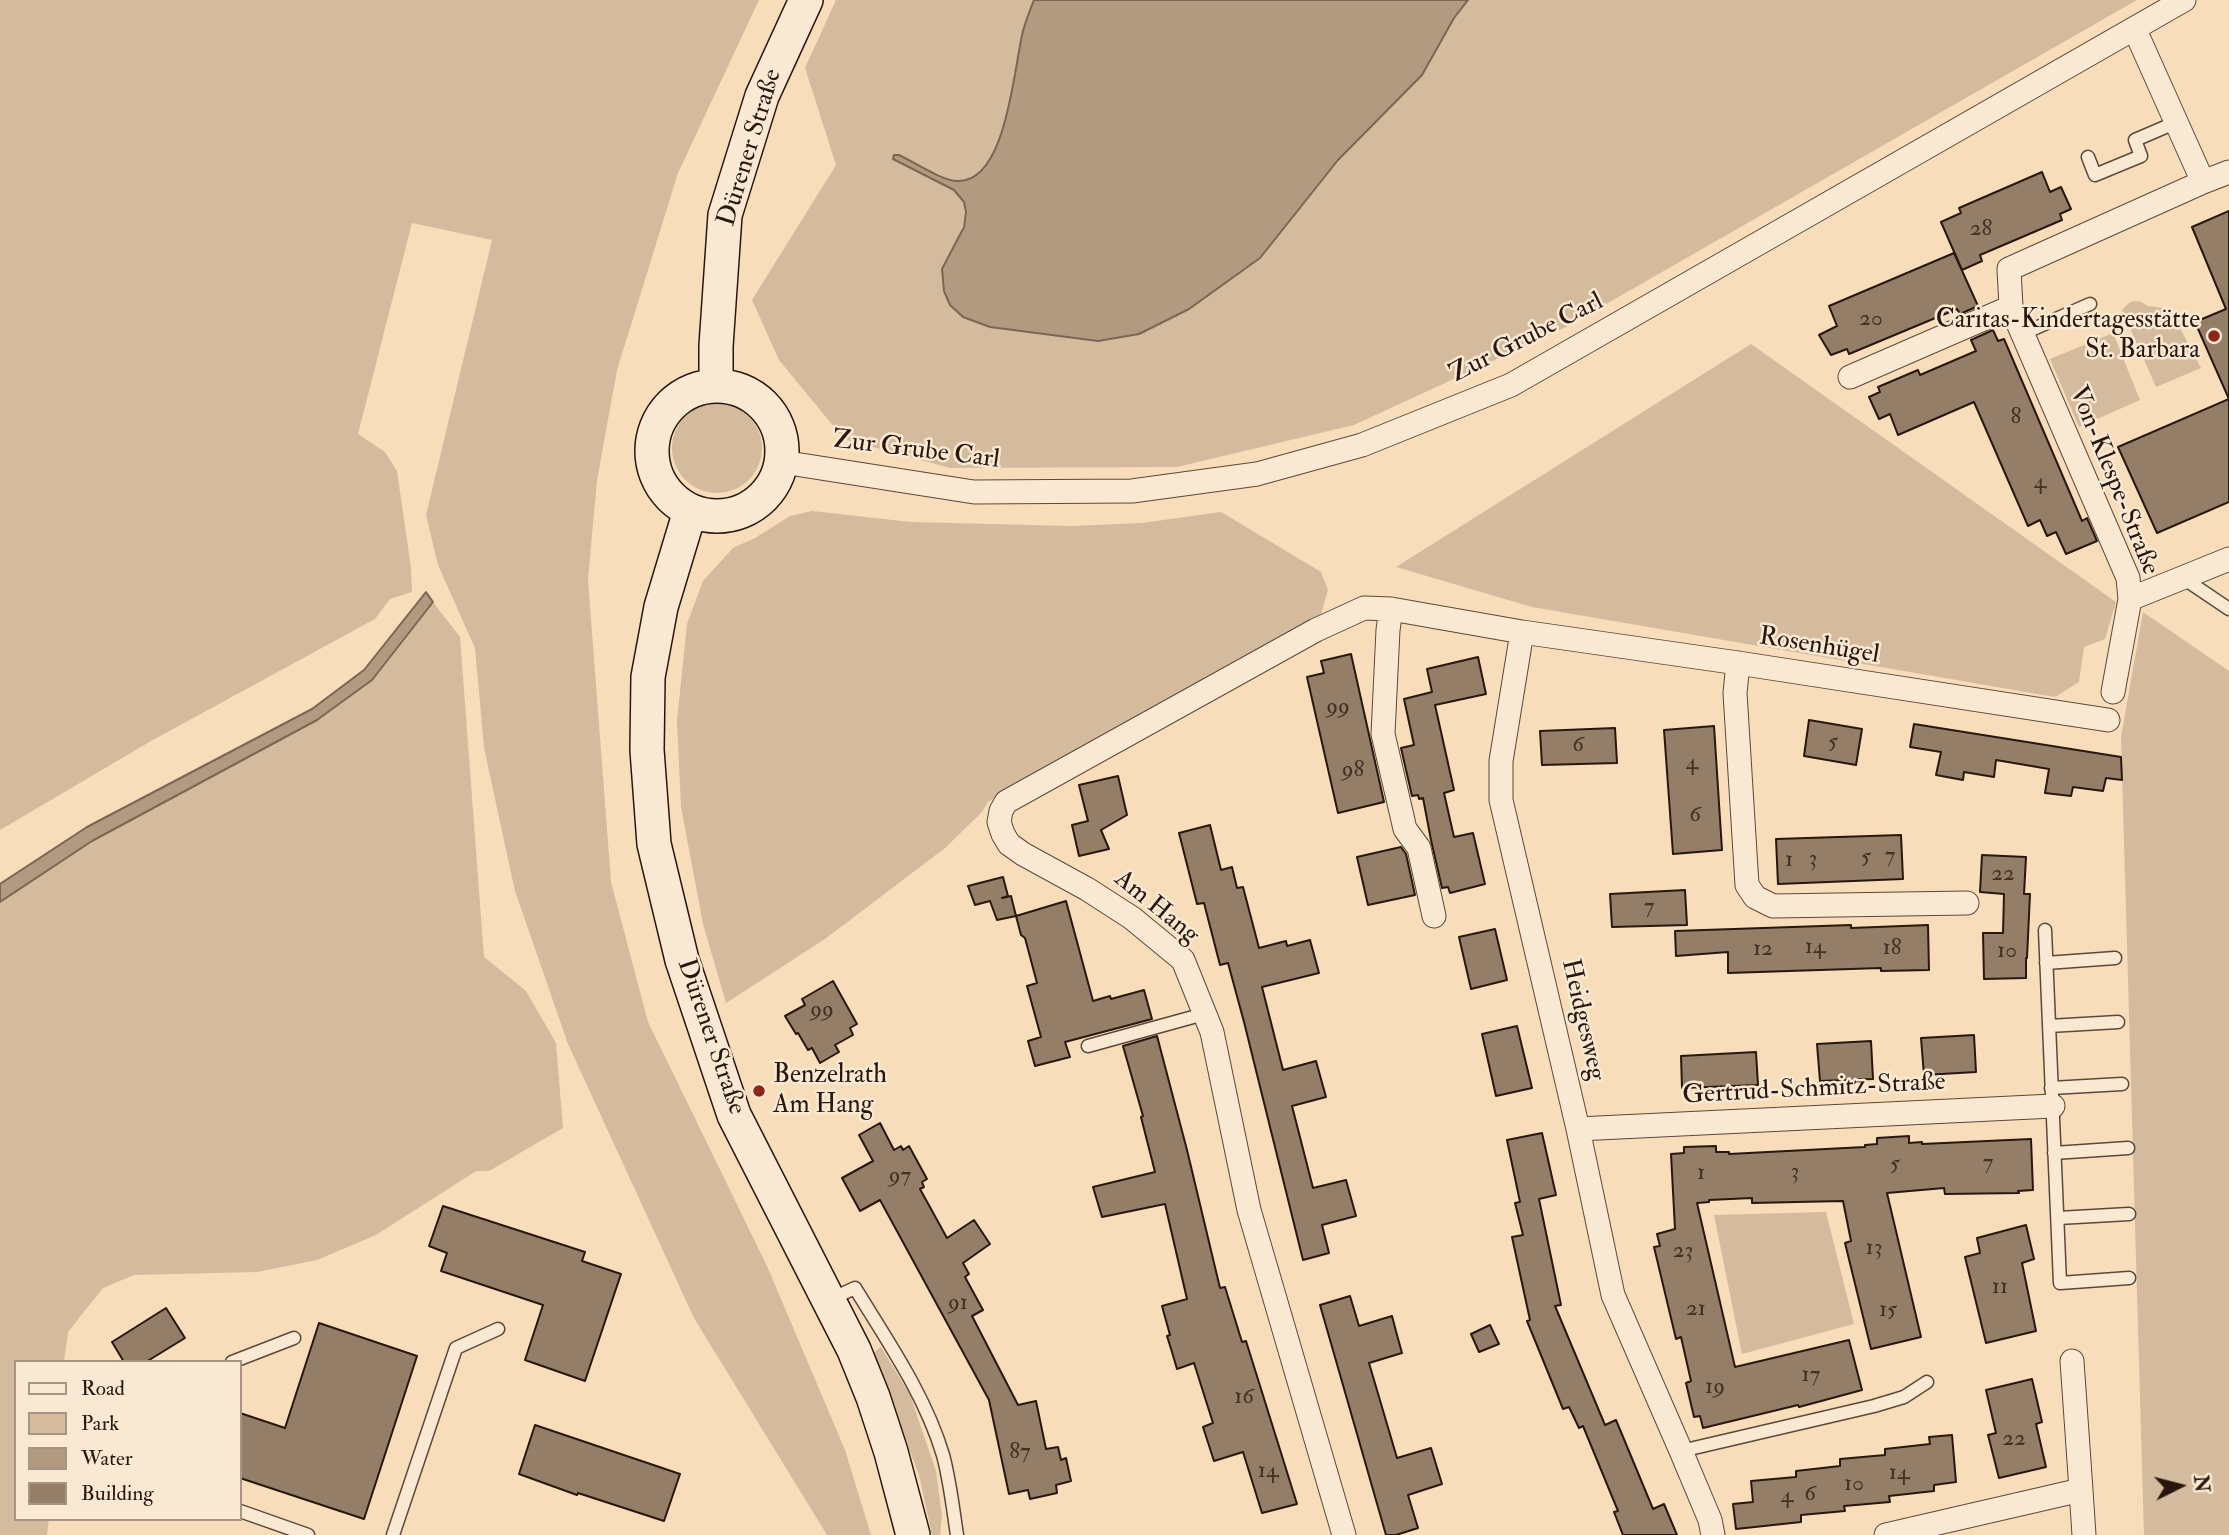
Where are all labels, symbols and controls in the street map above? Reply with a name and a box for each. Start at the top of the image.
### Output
street label: Dürener Straße [712,66,790,230]
house number: 28 [1970,216,1992,244]
street label: Zur Grube Carl [1445,287,1609,391]
place label: Caritas-Kindertagesstätte St. Barbara [1936,305,2200,366]
house number: 20 [1859,306,1883,334]
marker: Caritas-Kindertagesstätte St. Barbara [2206,328,2222,344]
street label: Von-Klespe-Straße [2061,382,2165,580]
house number: 8 [2011,404,2021,432]
street label: Zur Grube Carl [831,425,1001,477]
house number: 4 [2034,469,2046,497]
street label: Rosenhügel [1757,622,1881,672]
house number: 99 [1326,694,1350,722]
house number: 5 [1828,729,1838,757]
house number: 6 [1572,732,1584,760]
house number: 4 [1686,750,1698,778]
house number: 98 [1342,757,1364,785]
house number: 6 [1689,802,1701,830]
house number: 7 [1885,843,1895,871]
house number: 5 [1861,844,1871,872]
house number: 3 [1809,846,1817,874]
house number: 1 [1785,847,1793,875]
house number: 22 [1991,861,2015,889]
street label: Am Hang [1107,864,1205,952]
house number: 7 [1644,894,1654,922]
house number: 14 [1805,934,1825,962]
house number: 18 [1882,935,1902,963]
house number: 12 [1753,936,1773,964]
house number: 10 [1997,938,2017,966]
street label: Dürener Straße [669,955,751,1119]
street label: Heidgesweg [1553,956,1611,1084]
house number: 99 [810,997,834,1025]
place label: Benzelrath Am Hang [773,1060,887,1122]
street label: Gertrud-Schmitz-Straße [1682,1068,1946,1112]
marker: Benzelrath Am Hang [751,1083,767,1099]
house number: 7 [1983,1150,1993,1178]
house number: 5 [1890,1151,1900,1179]
house number: 3 [1791,1159,1799,1187]
house number: 1 [1697,1160,1705,1188]
house number: 97 [889,1163,911,1191]
house number: 13 [1865,1235,1883,1263]
house number: 23 [1673,1238,1693,1266]
house number: 11 [1992,1274,2008,1302]
house number: 91 [948,1290,968,1318]
house number: 21 [1686,1296,1706,1324]
house number: 15 [1879,1297,1897,1325]
legend [14,1360,242,1521]
house number: 17 [1802,1362,1820,1390]
house number: 19 [1705,1374,1725,1402]
text: Road [81,1375,125,1402]
house number: 16 [1234,1384,1254,1412]
text: Park [81,1410,119,1437]
house number: 22 [2002,1426,2026,1454]
house number: 87 [1009,1439,1031,1467]
text: Water [81,1445,133,1472]
north arrow [2145,1451,2215,1521]
house number: 14 [1258,1458,1278,1486]
house number: 14 [1889,1460,1909,1488]
house number: 10 [1844,1471,1864,1499]
text: N [2188,1474,2214,1494]
text: Building [81,1480,154,1507]
house number: 6 [1804,1481,1816,1509]
house number: 4 [1781,1483,1793,1511]

